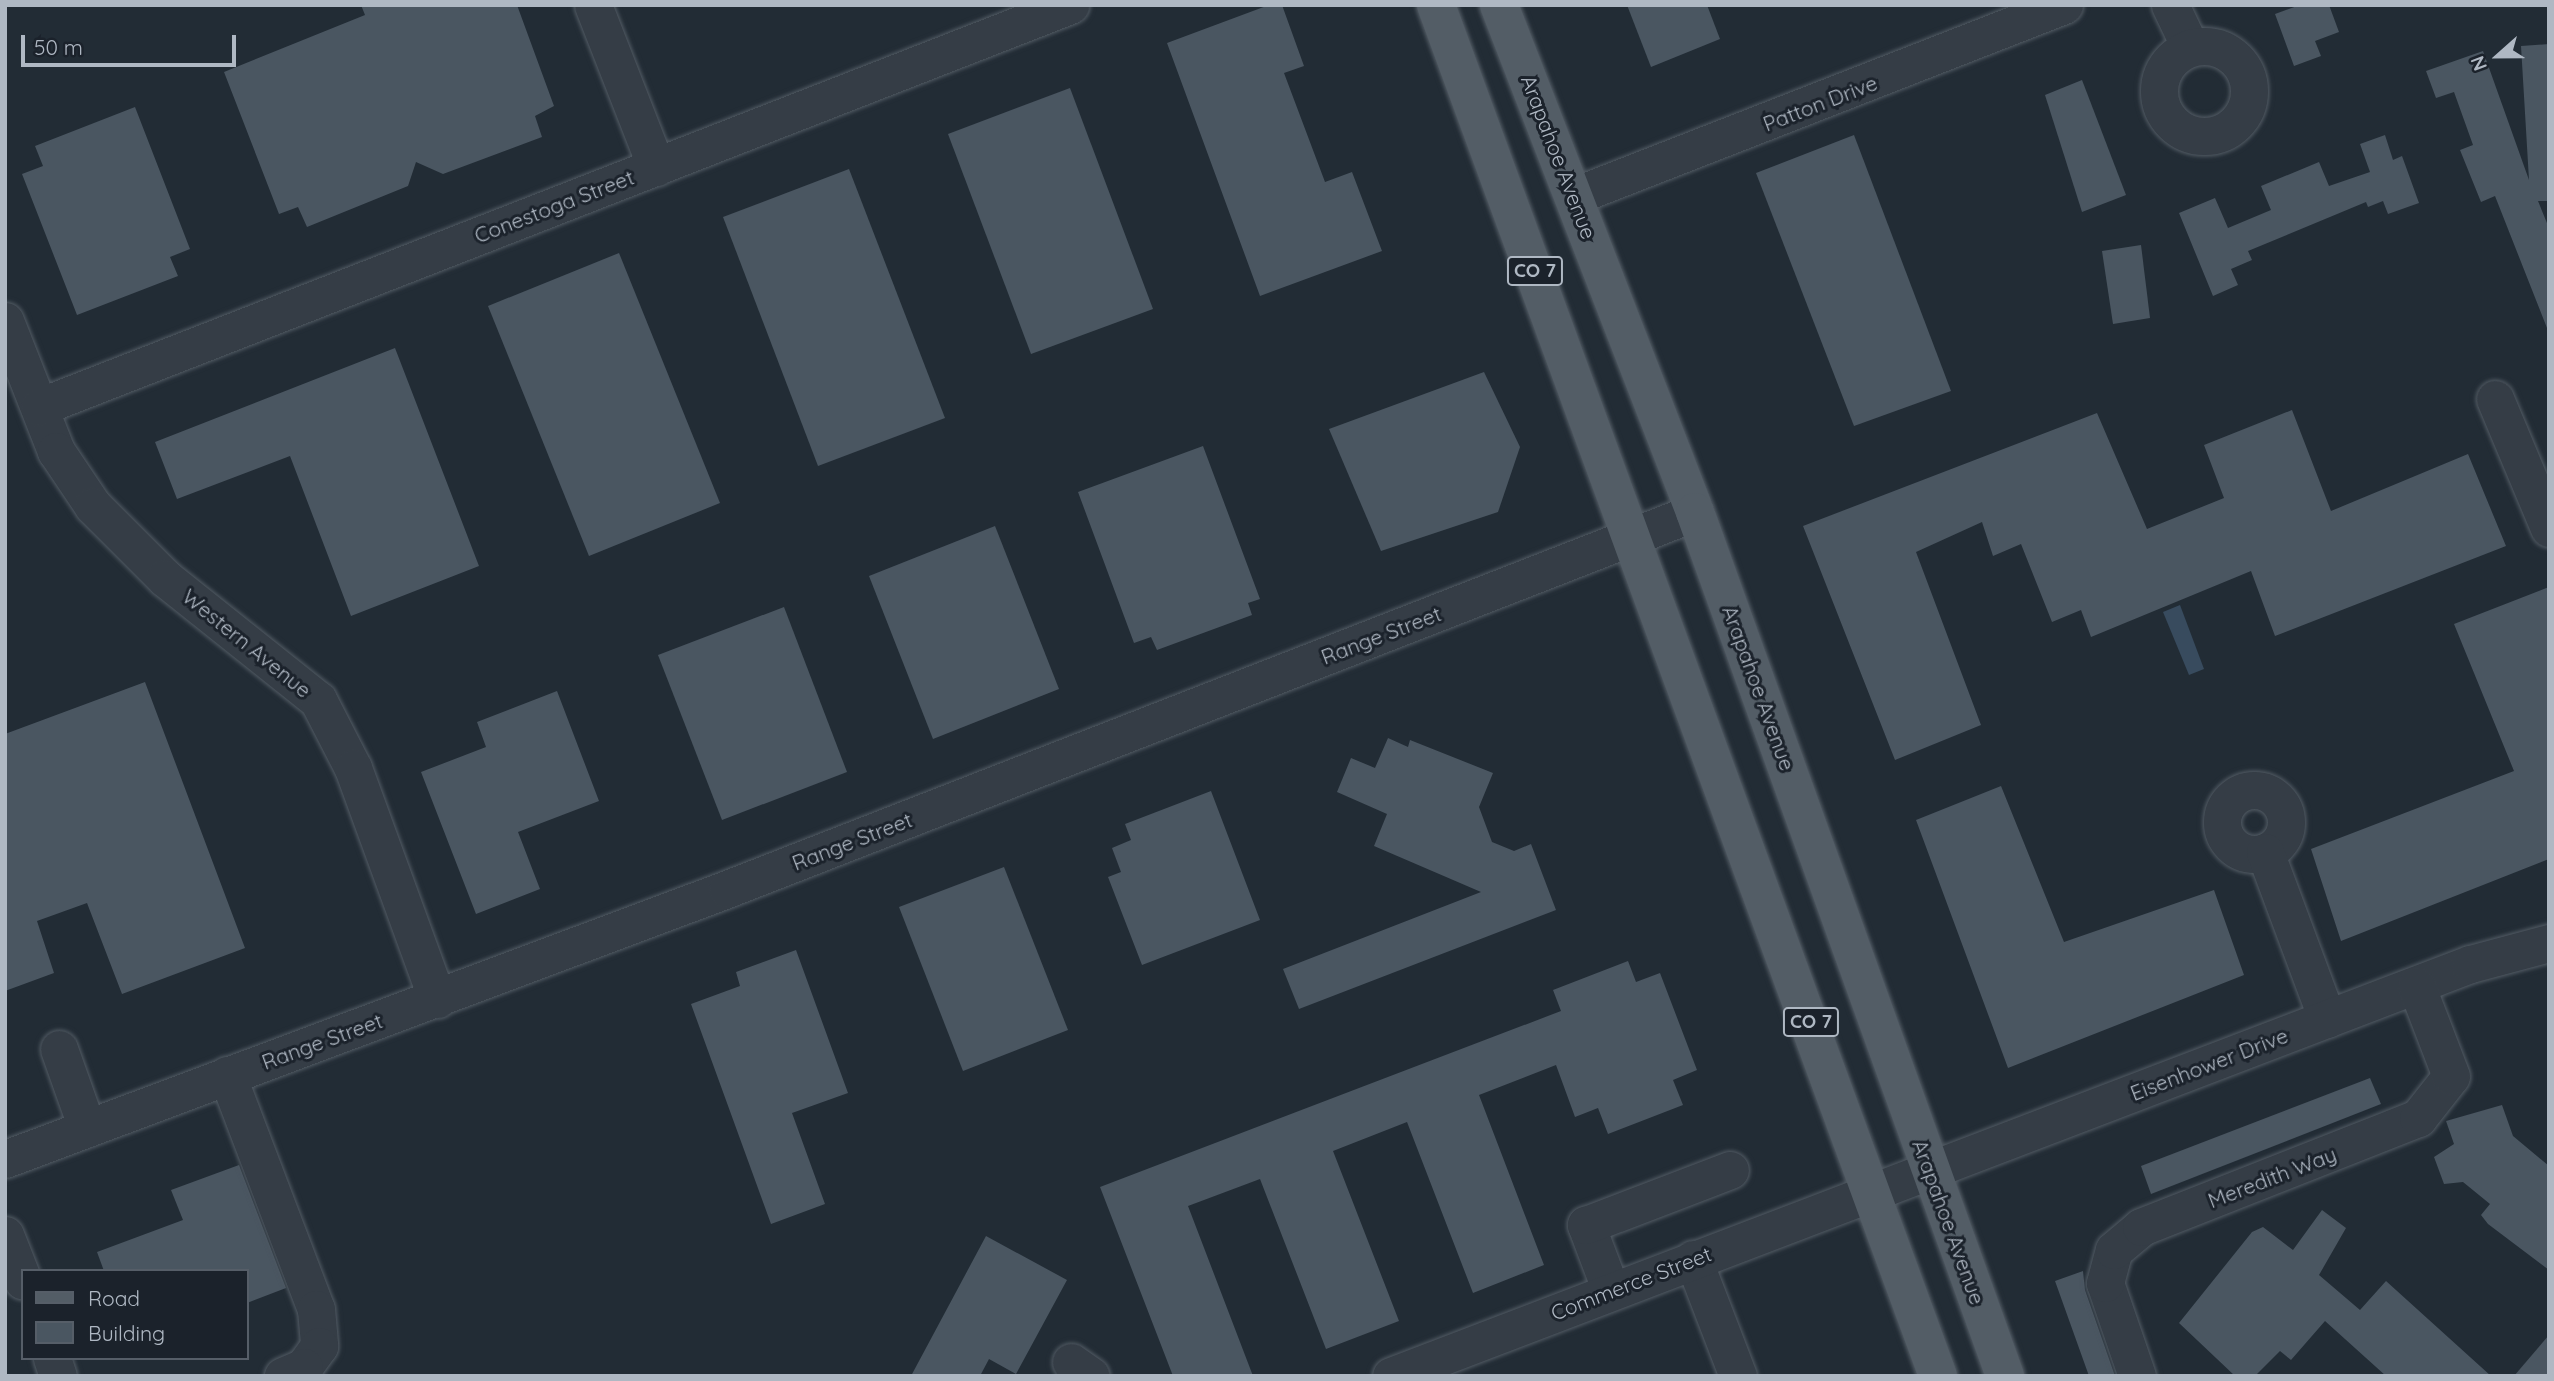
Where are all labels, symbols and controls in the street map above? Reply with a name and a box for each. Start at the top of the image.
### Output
scale bar [24,21,240,65]
north arrow [2463,21,2533,91]
text: 50 m [34,34,83,60]
text: N [2465,53,2492,74]
street label: Patton Drive [1759,70,1881,136]
street label: Arapahoe Avenue [1516,71,1602,243]
street label: Conestoga Street [471,164,637,248]
road number: CO 7 [1505,256,1565,286]
street label: Western Avenue [178,583,316,703]
street label: Range Street [1317,601,1445,669]
street label: Arapahoe Avenue [1717,602,1801,774]
street label: Range Street [788,807,916,875]
road number: CO 7 [1781,1006,1841,1038]
street label: Range Street [258,1007,386,1075]
street label: Eisenhower Drive [2127,1022,2291,1106]
street label: Arapahoe Avenue [1907,1136,1991,1308]
street label: Meredith Way [2204,1141,2340,1213]
street label: Commerce Street [1547,1241,1715,1325]
legend [21,1269,248,1360]
text: Road [88,1285,140,1311]
text: Building [88,1320,165,1346]

